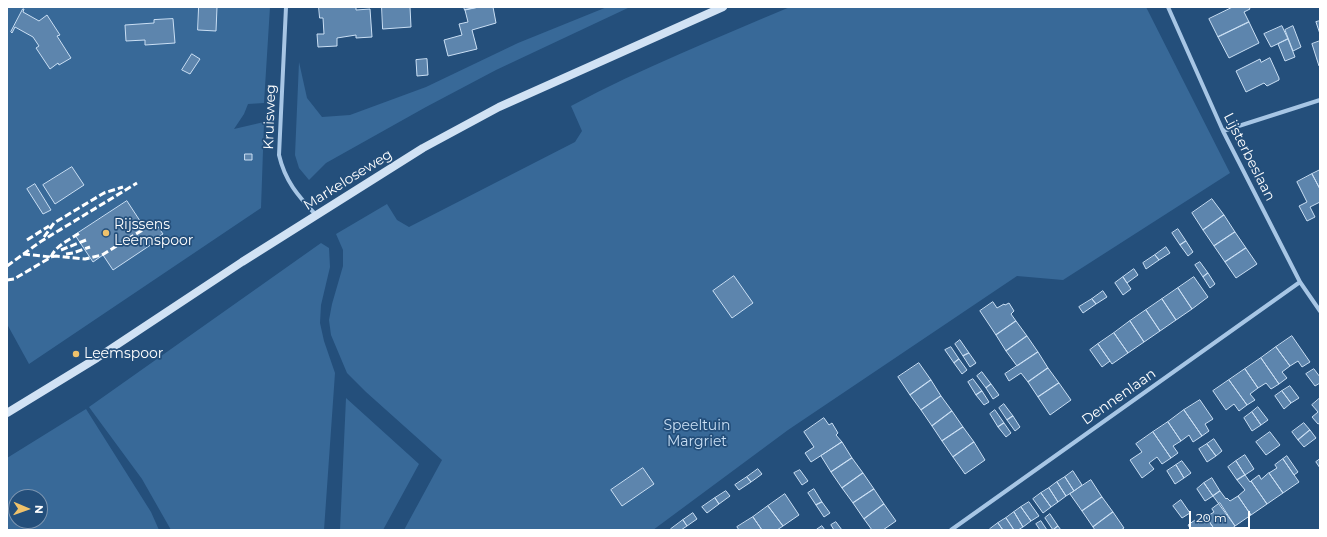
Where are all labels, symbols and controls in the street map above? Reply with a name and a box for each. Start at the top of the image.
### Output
street label: Kruisweg [260,84,280,150]
street label: Lijsterbeslaan [1220,110,1278,204]
street label: Markeloseweg [301,146,395,214]
place label: Rijssens Leemspoor [114,217,193,250]
marker: Rijssens Leemspoor [101,228,111,238]
place label: Leemspoor [84,346,163,362]
marker: Leemspoor [71,349,81,359]
street label: Dennenlaan [1079,365,1159,429]
park label: Speeltuin Margriet [664,418,730,450]
north arrow [8,489,48,529]
scale bar [1191,503,1252,529]
text: N [32,505,46,514]
text: 20 m [1196,510,1227,525]

